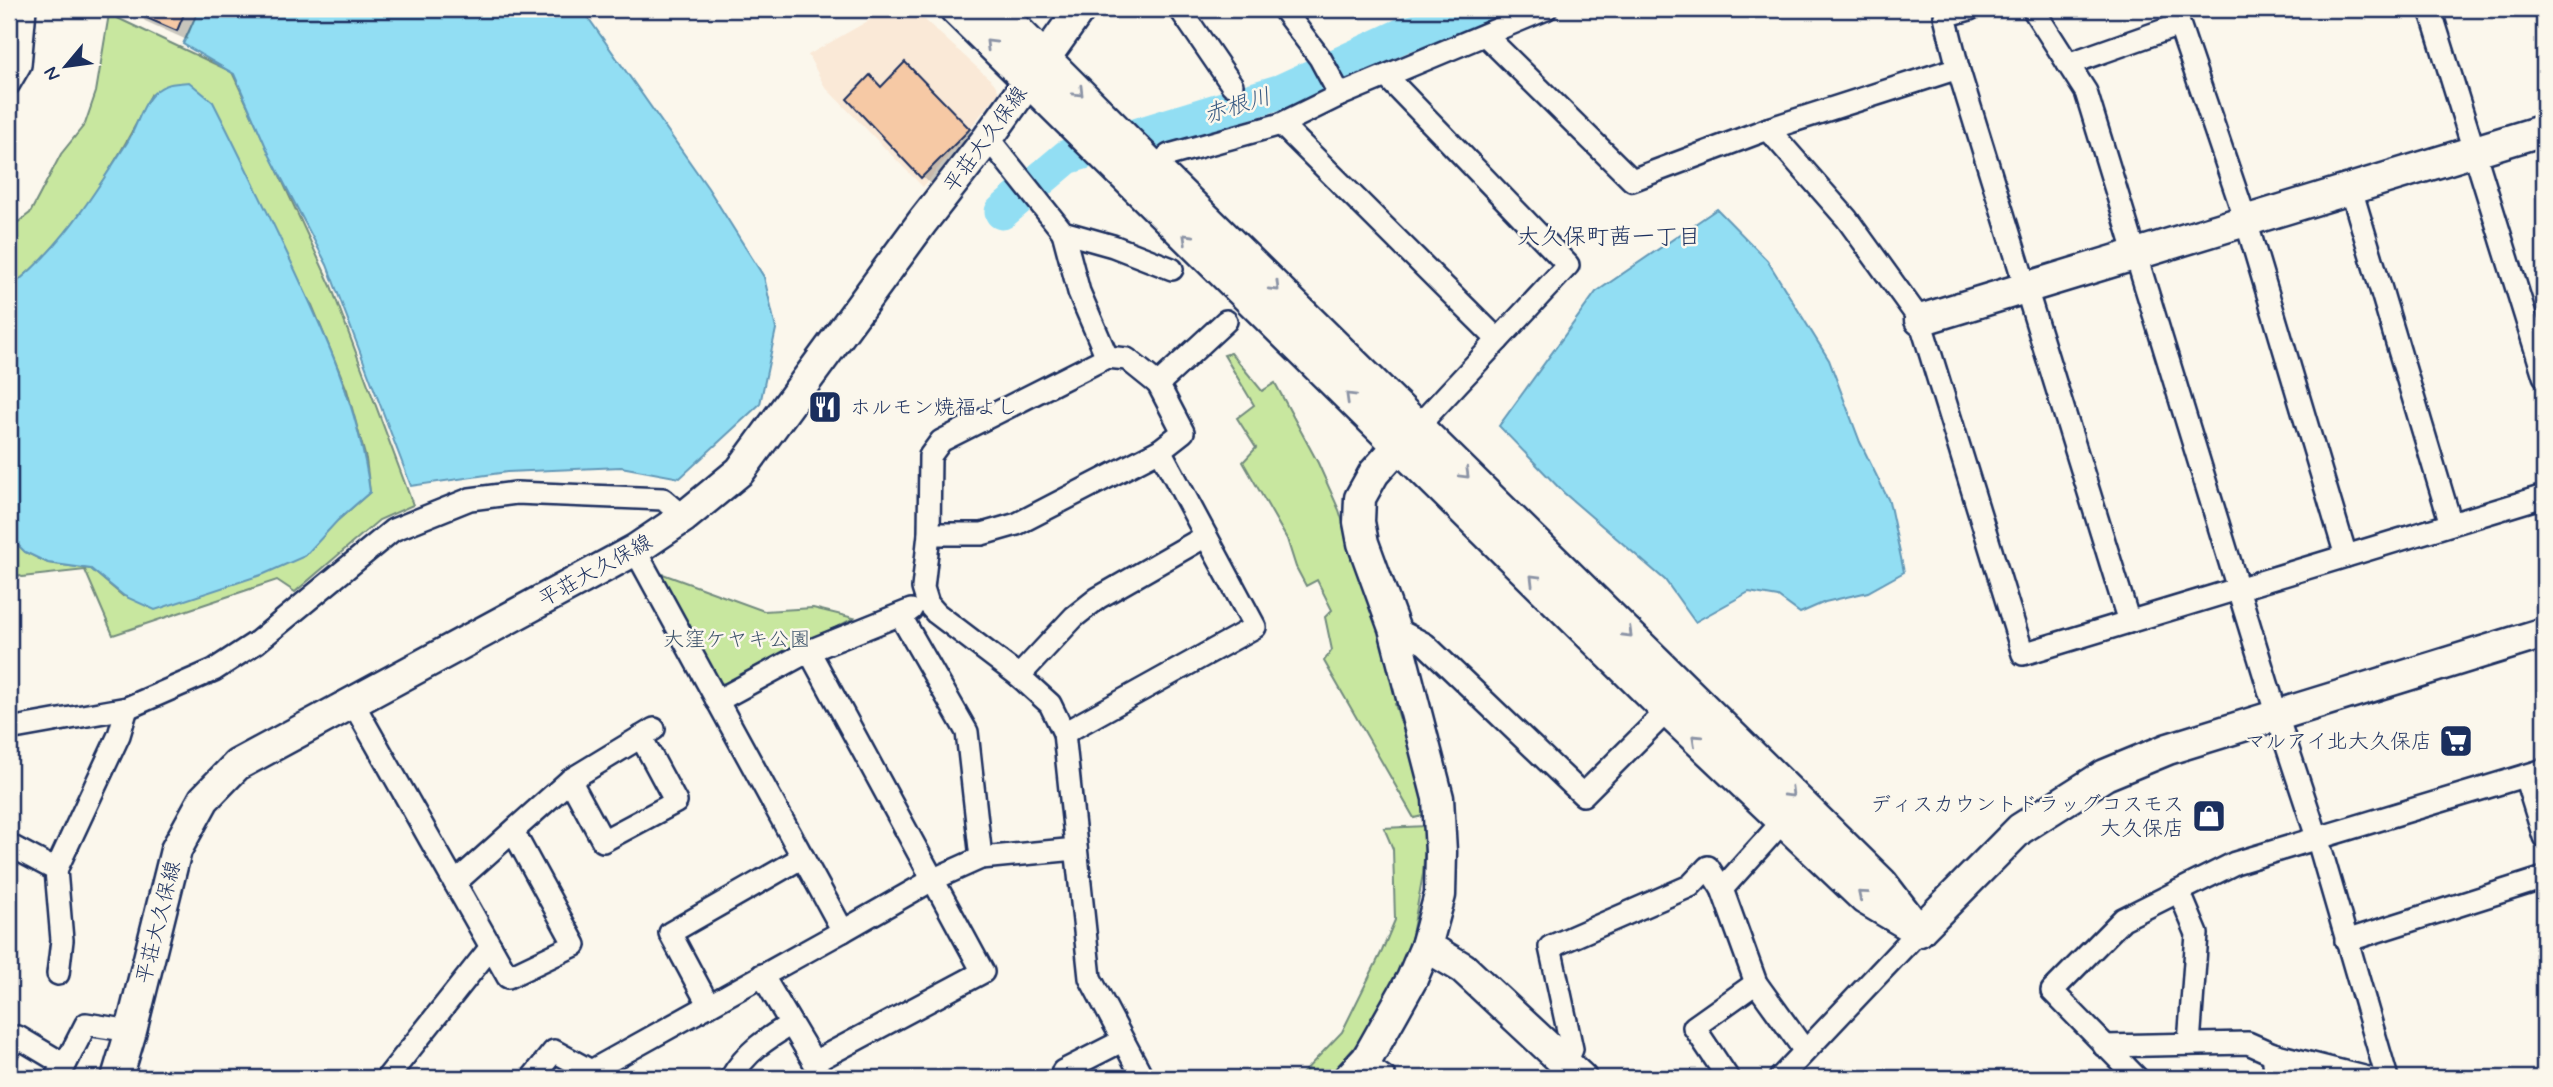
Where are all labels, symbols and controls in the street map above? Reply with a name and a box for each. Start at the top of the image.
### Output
north arrow [32,32,102,102]
one-way arrow [985,40,998,53]
text: N [38,62,66,85]
street label: 平荘大久保線 [937,80,1034,199]
water label: 赤根川 [1200,82,1275,131]
one-way arrow [1071,84,1083,96]
district label: 大久保町茜一丁目 [1517,223,1701,253]
one-way arrow [1183,234,1195,246]
one-way arrow [1267,278,1280,291]
restaurant icon: ホルモン焼福よし [806,388,844,426]
one-way arrow [1345,392,1358,405]
place label: ホルモン焼福よし [850,394,1018,422]
one-way arrow [1457,466,1470,479]
street label: 平荘大久保線 [534,528,657,614]
one-way arrow [1530,574,1543,587]
one-way arrow [1620,625,1633,638]
park label: 大窪ケヤキ公園 [664,626,811,654]
supermarket icon: マルアイ北大久保店 [2437,722,2475,760]
place label: マルアイ北大久保店 [2245,728,2432,756]
one-way arrow [1691,734,1704,747]
one-way arrow [1782,784,1795,797]
place label: ディスカウントドラッグコスモス 大久保店 [1870,791,2184,843]
shop icon: ディスカウントドラッグコスモス 大久保店 [2190,797,2228,835]
street label: 平荘大久保線 [130,858,188,987]
one-way arrow [1857,891,1870,903]

